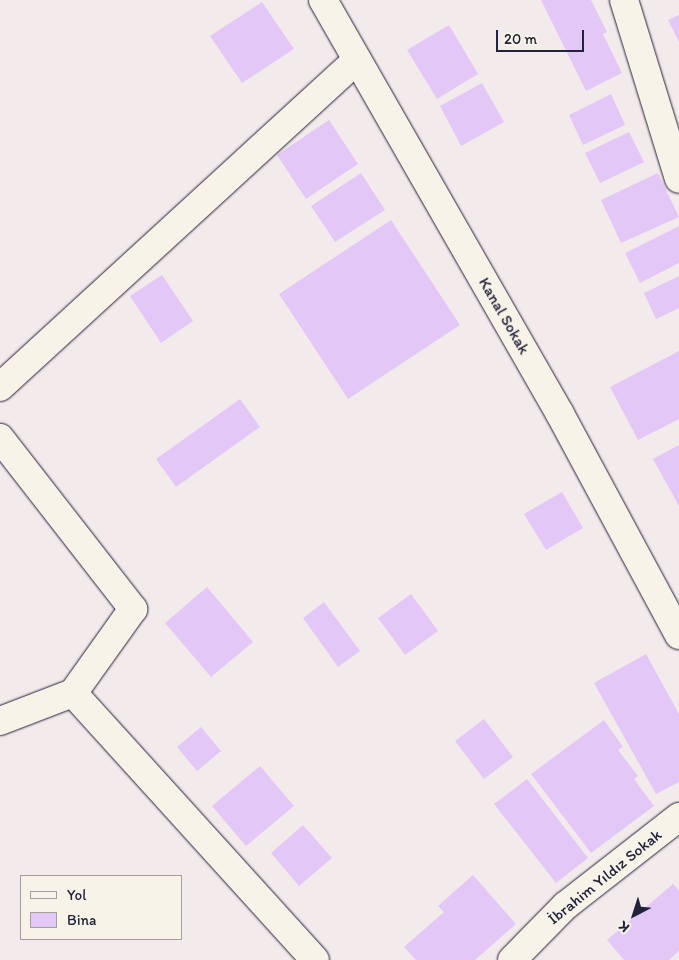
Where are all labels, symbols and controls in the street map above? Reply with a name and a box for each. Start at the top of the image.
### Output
scale bar [499,20,586,52]
text: 20 m [504,30,537,48]
street label: Kanal Sokak [474,274,534,358]
street label: İbrahim Yıldız Sokak [544,825,666,929]
legend [20,875,182,940]
text: Yol [67,886,86,904]
north arrow [609,890,659,940]
text: Bina [67,911,96,929]
text: K [615,917,633,936]

